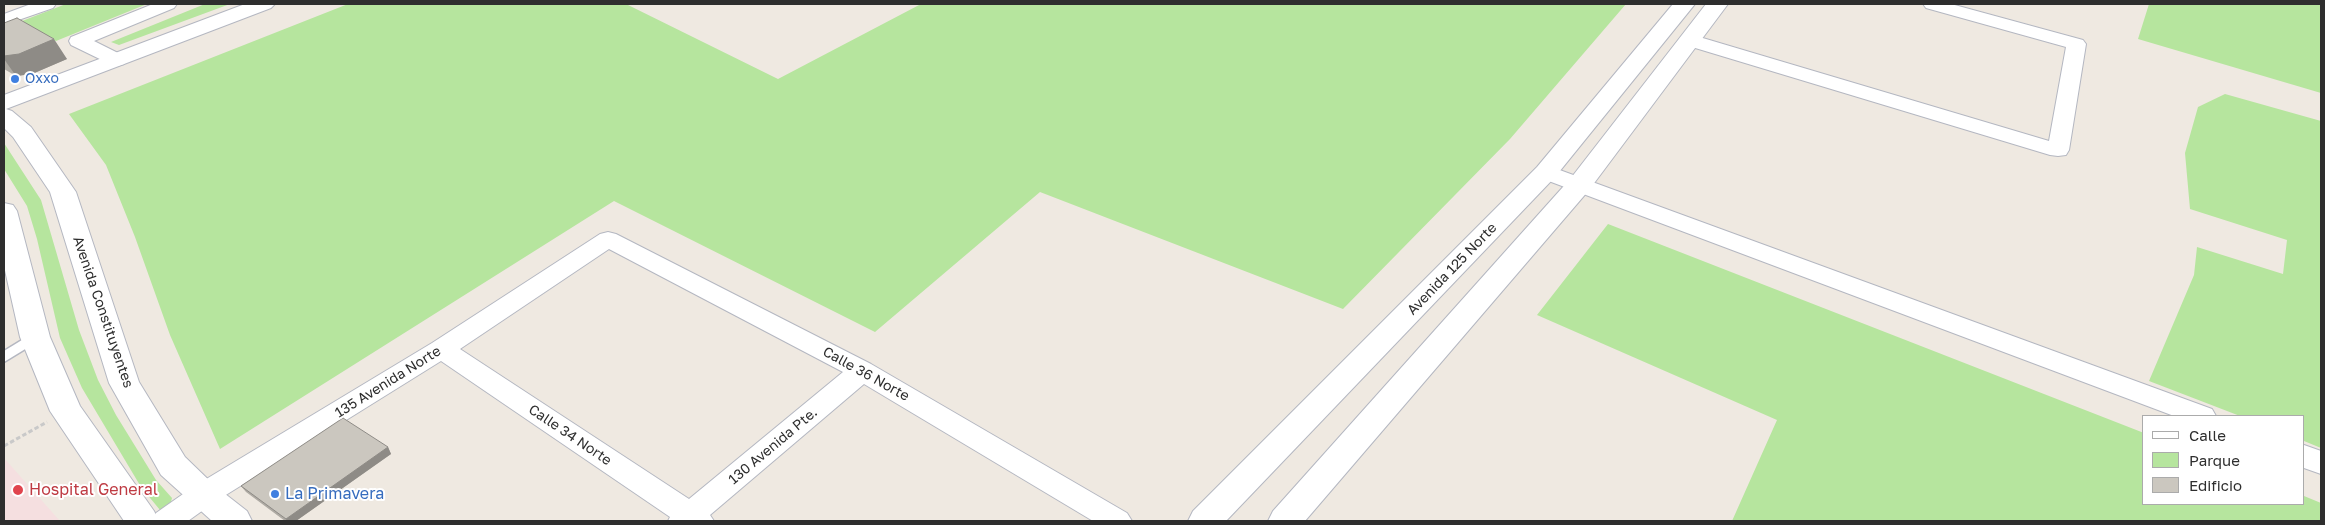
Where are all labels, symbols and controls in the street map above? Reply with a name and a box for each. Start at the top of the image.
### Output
place label: Oxxo [25,71,59,87]
marker: Oxxo [9,73,21,85]
street label: Avenida 125 Norte [1404,219,1500,319]
street label: Avenida Constituyentes [69,234,137,390]
street label: 135 Avenida Norte [332,343,444,421]
street label: Calle 36 Norte [820,343,912,405]
street label: Calle 34 Norte [525,401,615,469]
street label: 130 Avenida Pte. [725,404,821,488]
legend [2142,415,2305,505]
text: Calle [2189,426,2226,444]
text: Parque [2189,451,2240,469]
text: Edificio [2189,476,2242,494]
place label: Hospital General [29,480,158,500]
marker: Hospital General [11,483,25,497]
place label: La Primavera [285,484,384,504]
marker: La Primavera [269,488,281,500]

